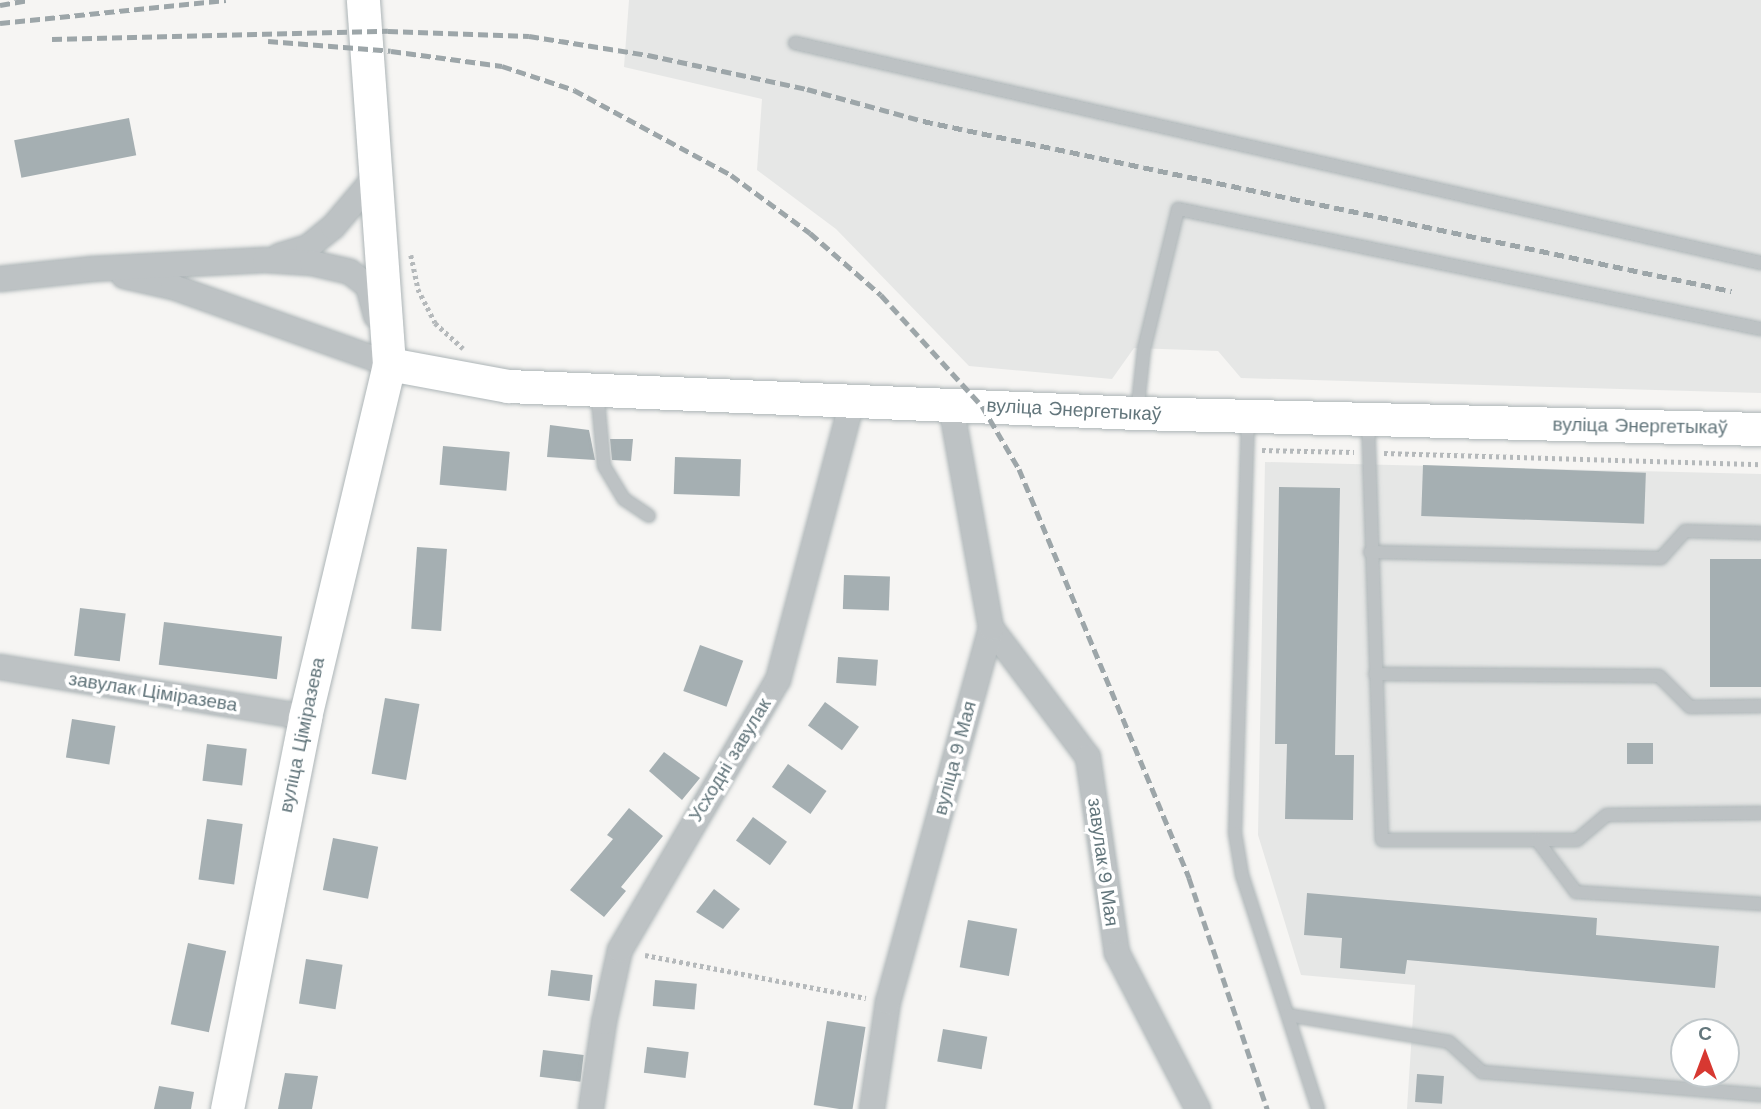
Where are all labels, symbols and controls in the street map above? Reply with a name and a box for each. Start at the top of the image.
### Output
street label: вуліца Энергетыкаў [986,394,1162,426]
street label: вуліца Энергетыкаў [1552,413,1728,439]
street label: вуліца Ціміразева [274,655,330,815]
street label: завулак Ціміразева [67,667,239,717]
street label: Усходні завулак [684,694,776,826]
street label: вуліца 9 Мая [929,698,981,818]
street label: завулак 9 Мая [1083,796,1123,928]
north arrow [1670,1018,1740,1088]
text: С [1698,1022,1712,1045]

